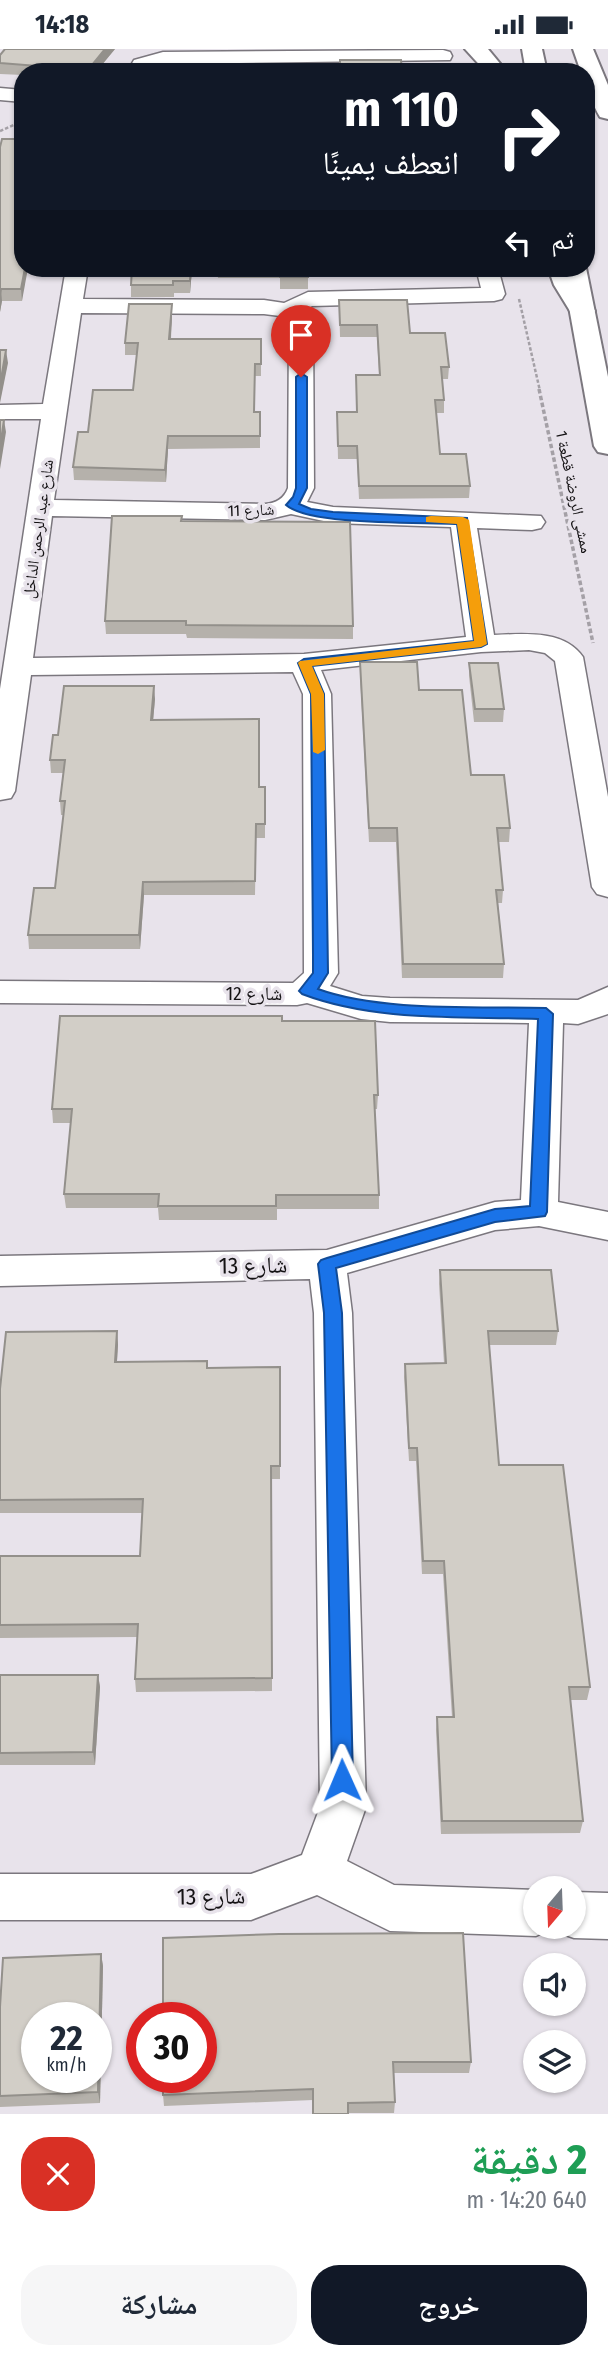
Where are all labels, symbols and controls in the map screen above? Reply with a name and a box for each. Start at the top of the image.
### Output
text: 14:18 [35,9,89,40]
text: 110 m [344,80,459,139]
icon: right [483,91,574,182]
text: انعطف يمينًا [322,144,459,182]
icon: left [499,224,537,262]
text: ثم [551,225,574,256]
pin [271,305,331,377]
icon: arrive [282,316,320,354]
street label: ممشى الروضة قطعة 1 [551,429,596,555]
street label: شارع عبد الرحمن الداخل [19,458,58,600]
street label: شارع 11 [227,500,275,521]
street label: شارع 12 [226,982,282,1005]
street label: شارع 13 [219,1250,287,1281]
position arrow [305,1743,379,1817]
north arrow [523,1876,586,1939]
map controls [523,1876,586,2093]
street label: شارع 13 [177,1881,245,1912]
button: sound [523,1953,586,2016]
speed limit sign: 30 [126,2002,217,2093]
text: 22 [50,2017,83,2059]
button: layers [523,2030,586,2093]
text: km/h [46,2054,87,2076]
text: 2 دقيقة [471,2135,587,2185]
button: close [21,2137,95,2211]
text: 640 m · 14:20 [467,2186,587,2214]
button: مشاركة [21,2265,297,2345]
button: خروج [311,2265,587,2345]

